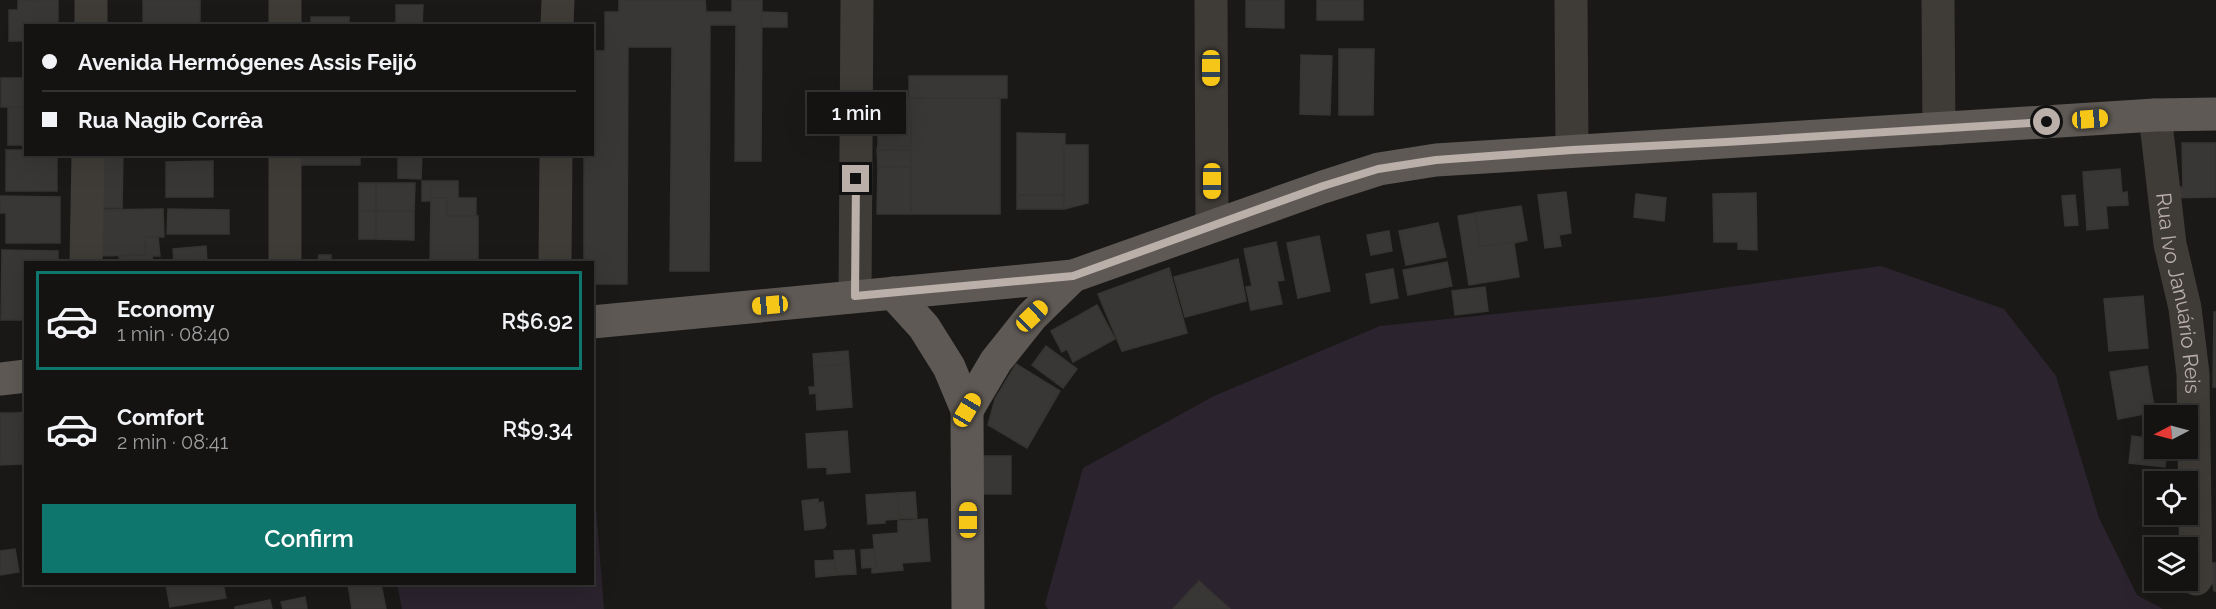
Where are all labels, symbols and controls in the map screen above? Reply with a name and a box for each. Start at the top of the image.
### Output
text: Avenida Hermógenes Assis Feijó [78,49,417,75]
car [1202,50,1220,86]
callout: 1 min [806,92,906,134]
text: 1 min [832,101,881,125]
text: Rua Nagib Corrêa [78,107,263,133]
route start [2033,108,2060,135]
car [2071,109,2109,129]
car [1203,163,1221,199]
route end [842,165,869,192]
street label: Rua Ivo Januário Reis [2152,191,2206,394]
icon: car [45,294,99,348]
car [751,294,789,316]
text: Economy [117,296,215,322]
car [1013,297,1051,335]
text: R$6.92 [502,308,573,334]
text: 1 min · 08:40 [117,322,230,346]
car [950,390,984,430]
icon: car [45,402,99,456]
text: Comfort [117,404,204,430]
north arrow [2144,405,2198,459]
map controls [2144,405,2198,591]
text: R$9.34 [503,416,573,442]
text: 2 min · 08:41 [117,430,228,454]
button: locate [2144,471,2198,525]
car [959,502,977,538]
button: Confirm [42,504,576,573]
button: layers [2144,537,2198,591]

